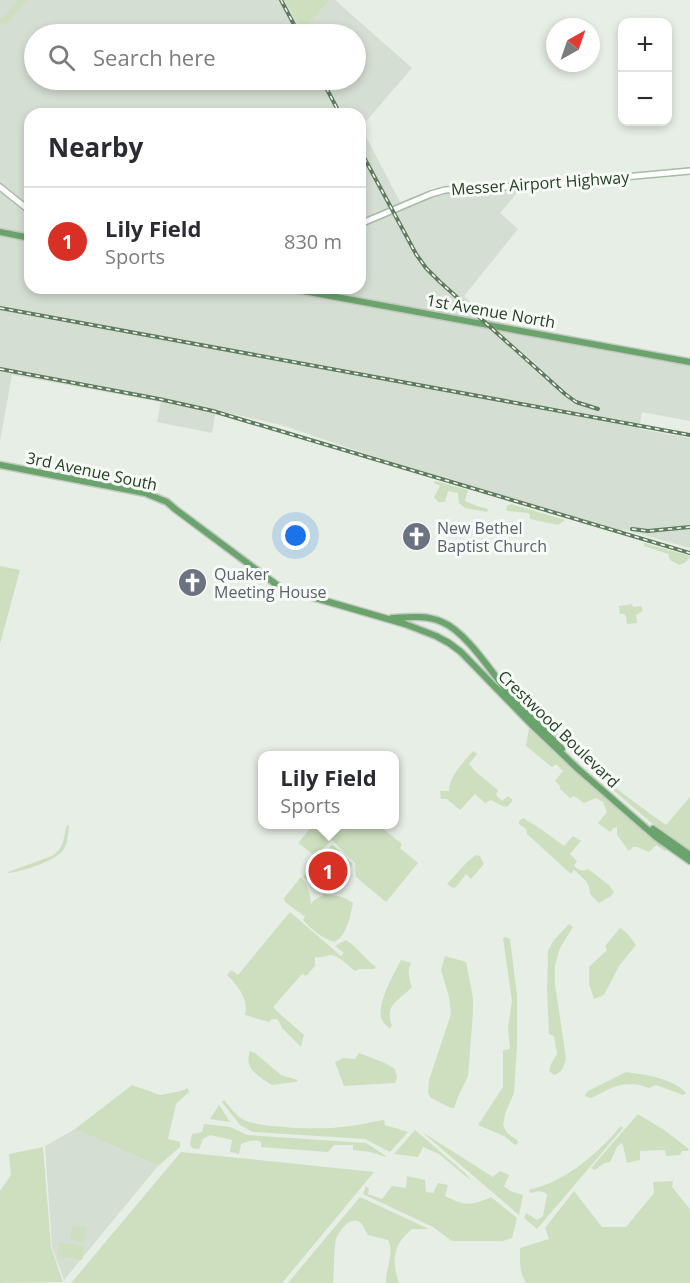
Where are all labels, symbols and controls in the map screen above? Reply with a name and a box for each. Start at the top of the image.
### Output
north arrow [546,18,600,72]
map controls [618,18,672,126]
button: + [618,18,672,72]
search box [24,24,366,90]
icon: search [45,41,78,74]
text: Search here [93,42,216,72]
button: − [618,72,672,126]
text: Nearby [48,129,143,165]
street label: Messer Airport Highway [450,166,631,200]
text: Lily Field [105,213,202,243]
text: 1 [62,228,73,255]
text: 830 m [284,228,342,255]
text: Sports [105,243,165,270]
street label: 1st Avenue North [425,289,557,333]
street label: 3rd Avenue South [25,446,159,496]
place label: New Bethel Baptist Church [437,517,547,557]
your location [281,521,310,550]
church icon: New Bethel Baptist Church [400,521,432,553]
place label: Quaker Meeting House [214,563,327,603]
church icon: Quaker Meeting House [177,567,209,599]
street label: Crestwood Boulevard [494,665,624,793]
popup [258,751,399,829]
text: Lily Field [280,762,377,792]
text: Sports [280,792,340,819]
pin: 1 [308,848,348,894]

